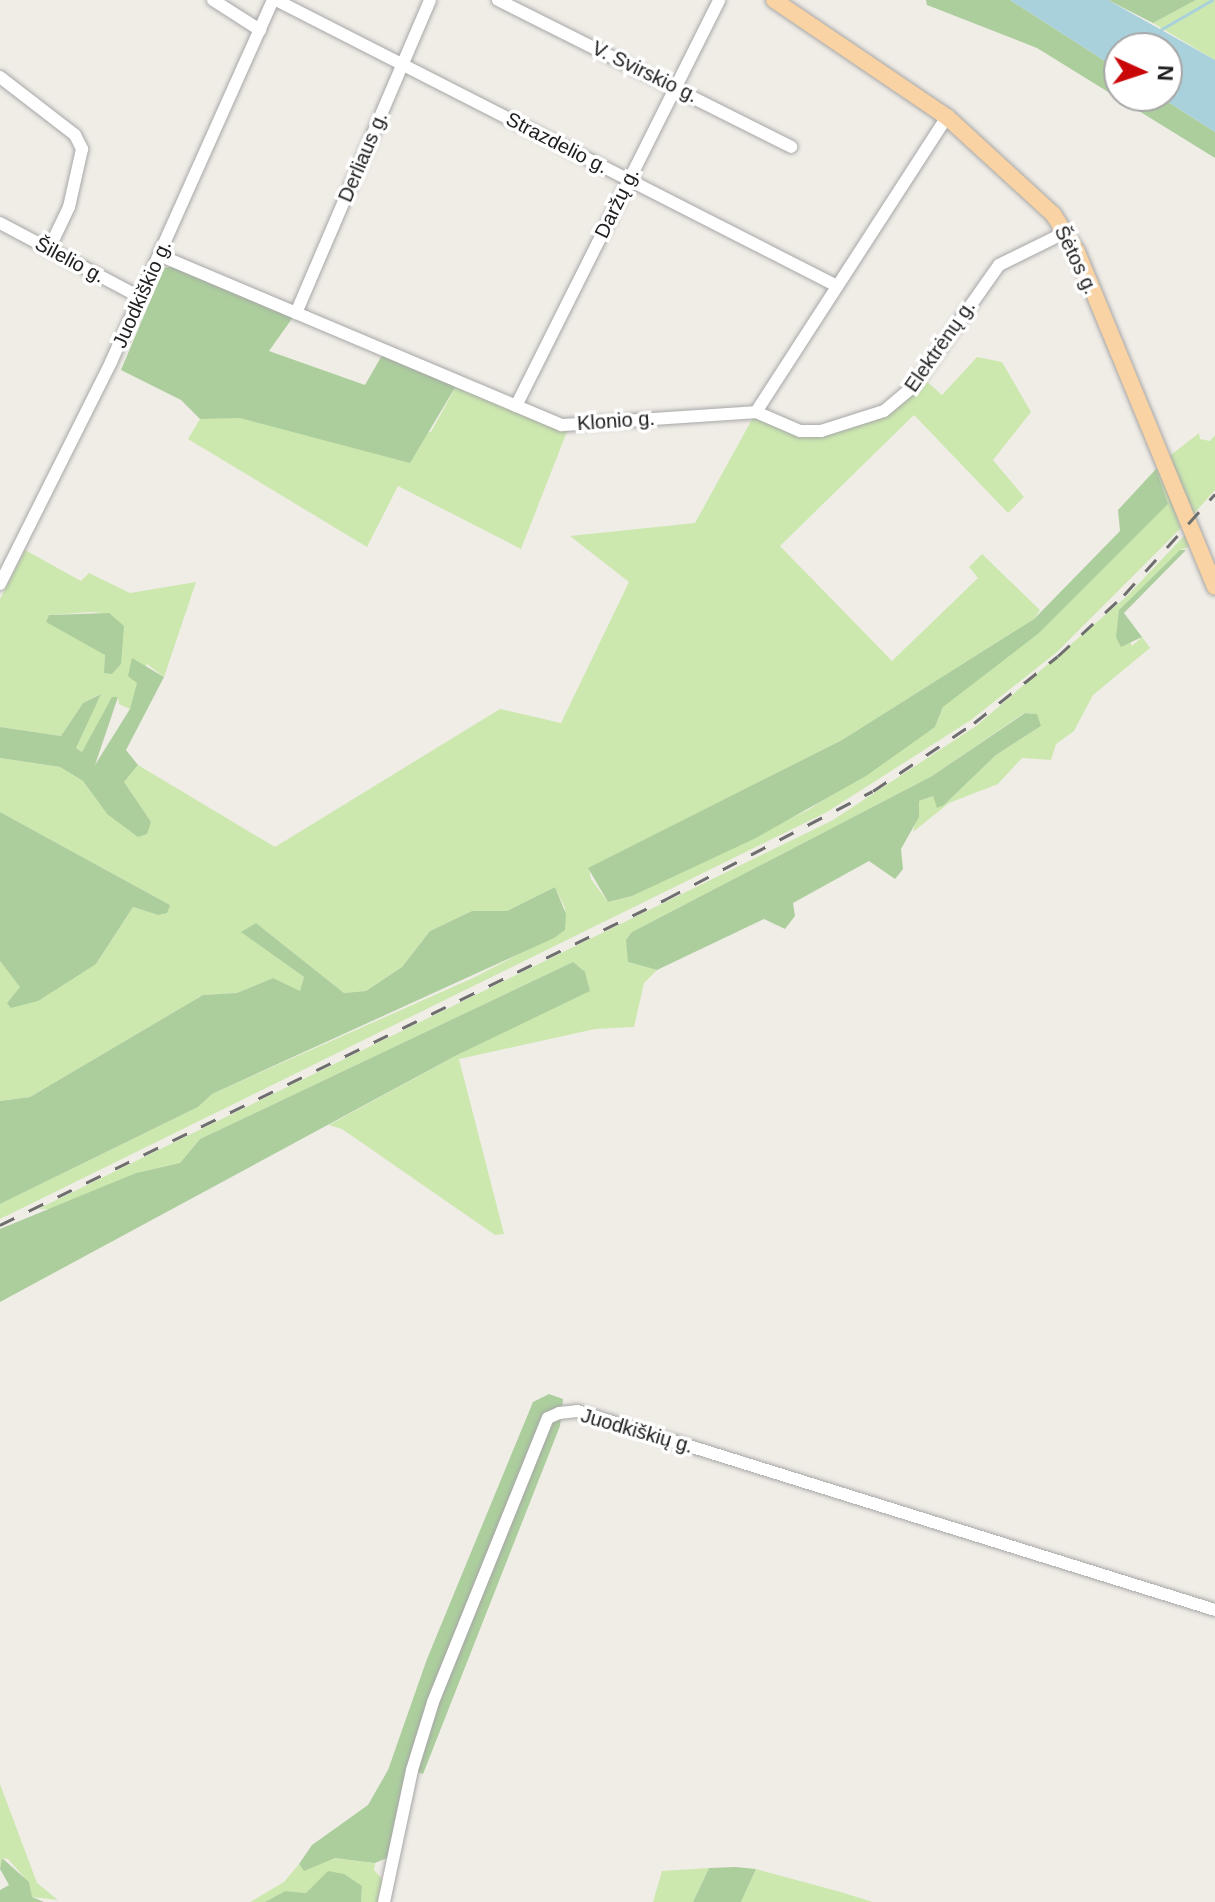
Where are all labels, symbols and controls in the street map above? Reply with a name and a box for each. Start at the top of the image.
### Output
north arrow [1103,32,1183,112]
street label: V. Svirskio g. [588,36,702,108]
text: N [1153,65,1178,82]
street label: Strazdelio g. [502,107,612,179]
street label: Derliaus g. [333,108,393,206]
street label: Daržų g. [590,164,644,242]
street label: Šėtos g. [1049,222,1103,298]
street label: Šilelio g. [31,232,109,288]
street label: Juodkiškio g. [108,236,176,352]
street label: Elektrėnų g. [900,295,980,397]
street label: Klonio g. [576,406,656,436]
street label: Juodkiškių g. [578,1404,696,1458]

